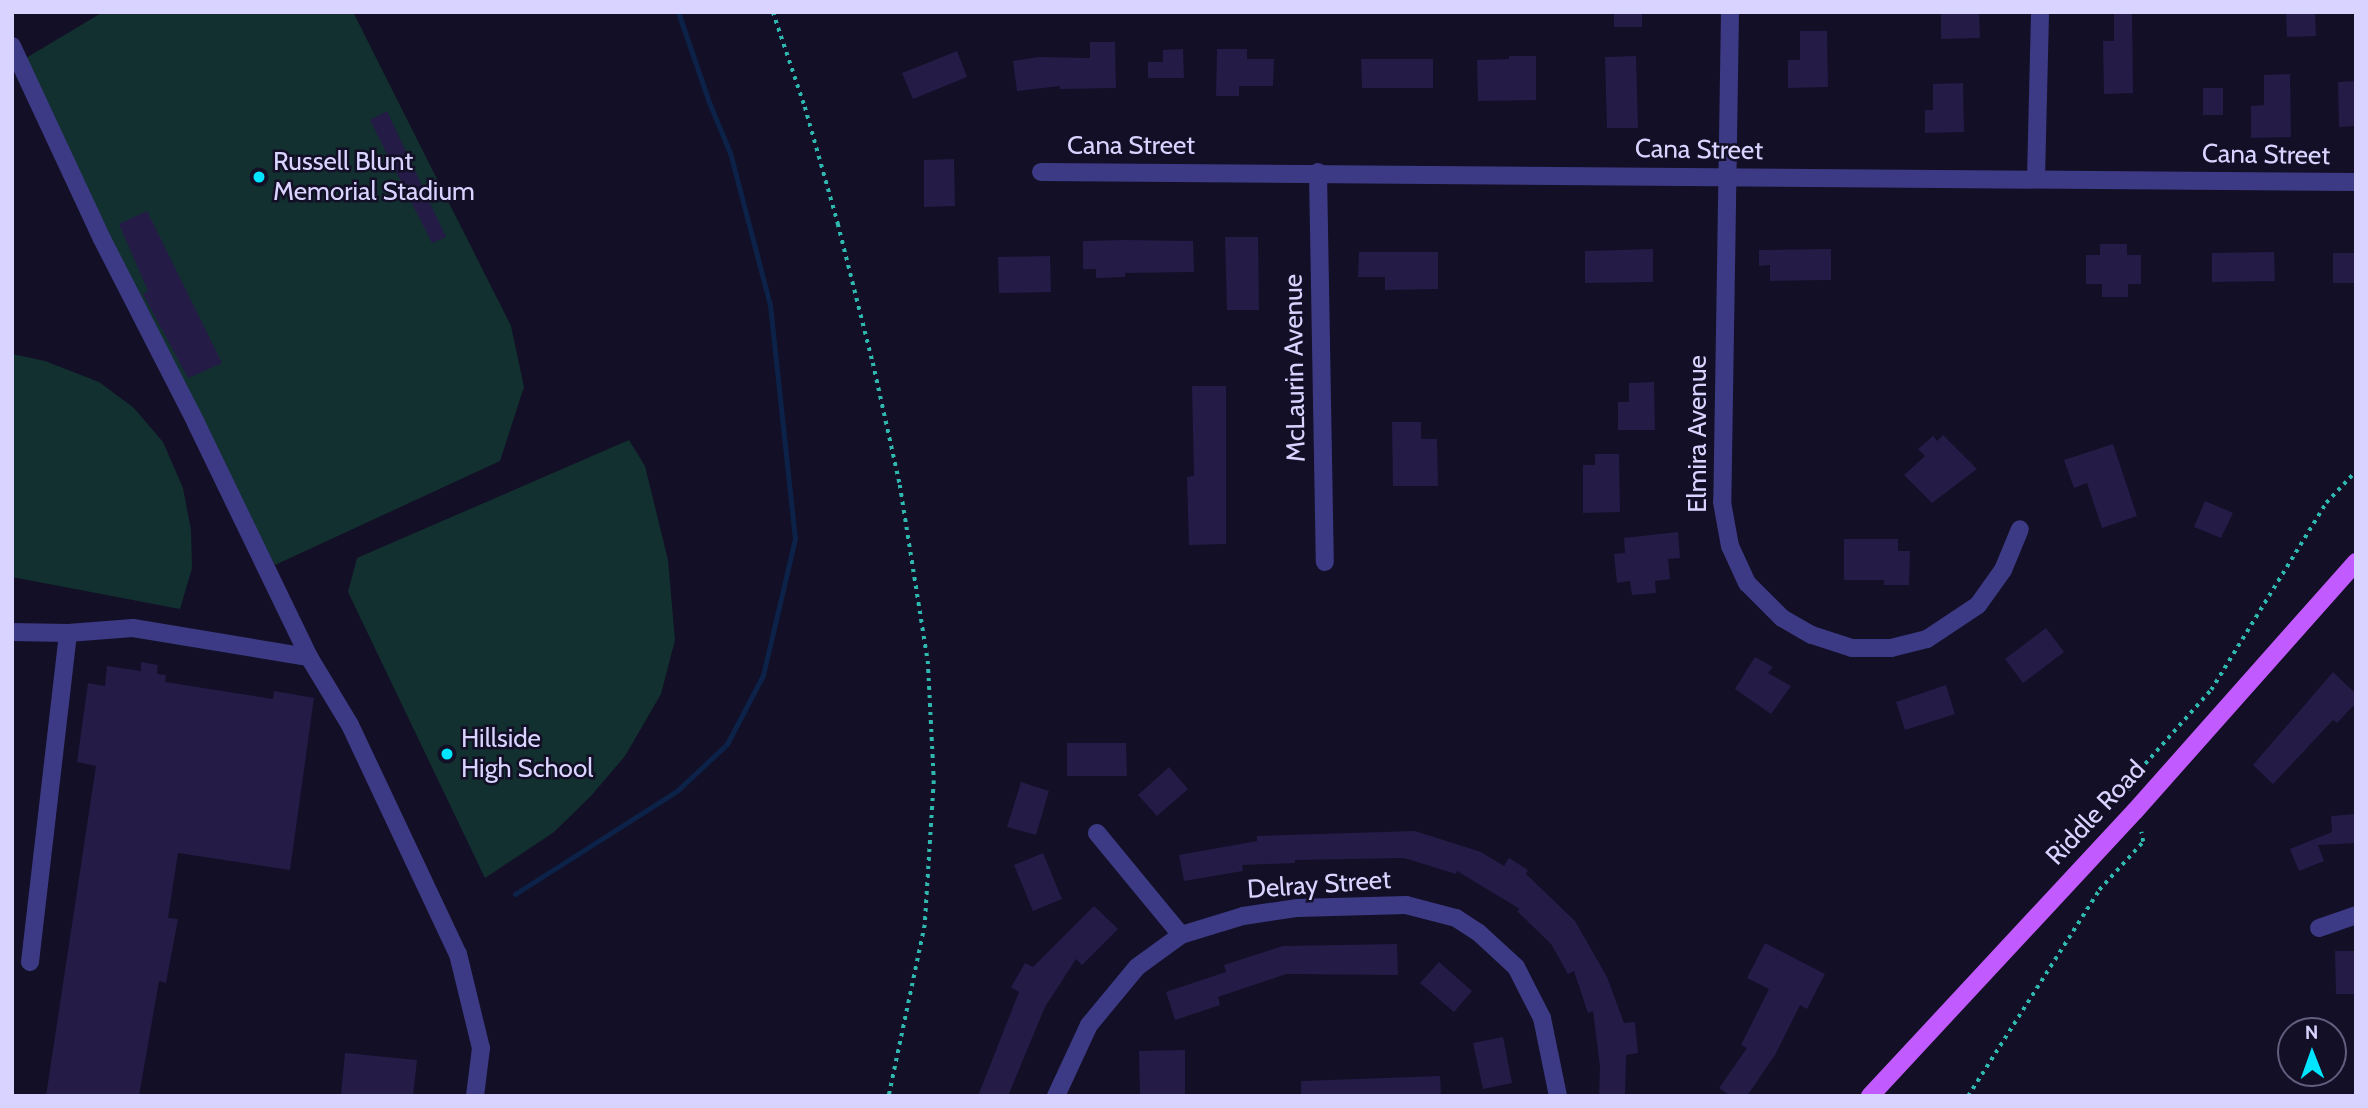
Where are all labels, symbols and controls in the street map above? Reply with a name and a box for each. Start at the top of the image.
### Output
street label: Cana Street [1067,130,1195,162]
street label: Cana Street [1635,133,1763,167]
street label: Cana Street [2202,138,2330,172]
place label: Russell Blunt Memorial Stadium [273,146,475,208]
marker: Russell Blunt Memorial Stadium [251,169,267,185]
street label: McLaurin Avenue [1278,274,1312,462]
street label: Elmira Avenue [1682,355,1714,513]
place label: Hillside High School [461,723,593,784]
marker: Hillside High School [439,746,455,762]
street label: Riddle Road [2040,754,2152,872]
street label: Delray Street [1246,864,1392,906]
north arrow [2277,1017,2347,1087]
text: N [2305,1021,2319,1044]

